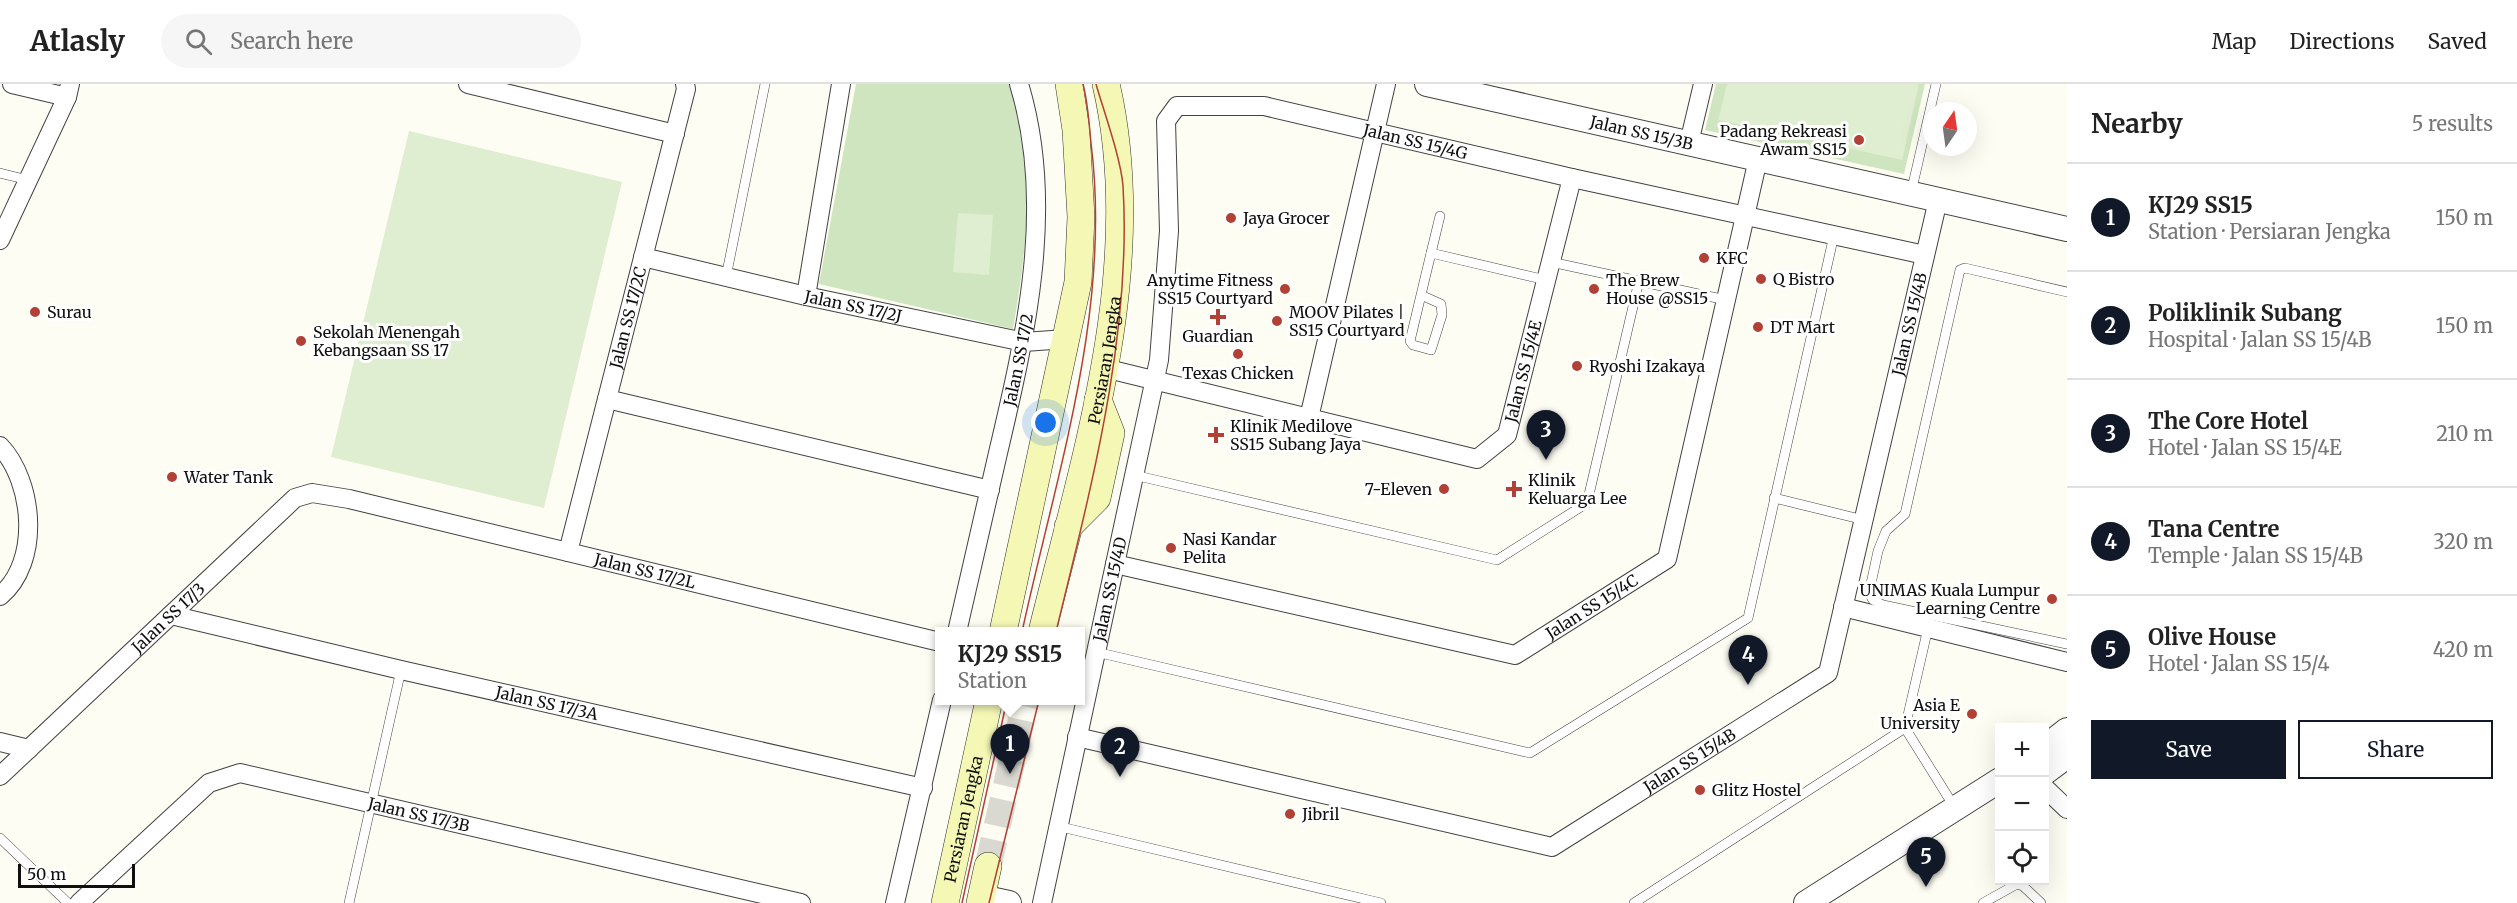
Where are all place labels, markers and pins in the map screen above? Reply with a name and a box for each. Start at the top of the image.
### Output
place label: Padang Rekreasi Awam SS15 [1720,121,1847,159]
marker: Padang Rekreasi Awam SS15 [1852,133,1866,147]
place label: Jaya Grocer [1242,208,1330,228]
marker: Jaya Grocer [1224,211,1238,225]
place label: KFC [1716,248,1748,268]
marker: KFC [1697,251,1711,265]
place label: Q Bistro [1773,269,1834,289]
place label: Anytime Fitness SS15 Courtyard [1146,270,1273,308]
place label: The Brew House @SS15 [1606,270,1708,308]
marker: Q Bistro [1754,272,1768,286]
marker: Anytime Fitness SS15 Courtyard [1278,282,1292,296]
marker: The Brew House @SS15 [1587,282,1601,296]
place label: Surau [47,302,92,322]
place label: MOOV Pilates | SS15 Courtyard [1289,302,1405,340]
marker: Surau [28,305,42,319]
marker: Guardian [1211,310,1225,324]
marker: MOOV Pilates | SS15 Courtyard [1270,314,1284,328]
place label: DT Mart [1770,317,1836,337]
marker: DT Mart [1751,320,1765,334]
place label: Sekolah Menengah Kebangsaan SS 17 [313,322,460,360]
place label: Guardian [1183,326,1254,346]
marker: Sekolah Menengah Kebangsaan SS 17 [294,334,308,348]
marker: Texas Chicken [1231,347,1245,361]
place label: Ryoshi Izakaya [1589,356,1705,376]
marker: Ryoshi Izakaya [1570,359,1584,373]
place label: Texas Chicken [1182,363,1294,383]
pin: 3 [1526,410,1566,460]
place label: Klinik Medilove SS15 Subang Jaya [1230,416,1362,454]
marker: Klinik Medilove SS15 Subang Jaya [1207,426,1225,444]
place label: Water Tank [183,467,274,487]
marker: Water Tank [165,470,179,484]
place label: Klinik Keluarga Lee [1528,470,1627,508]
place label: 7-Eleven [1365,479,1432,499]
marker: Klinik Keluarga Lee [1505,480,1523,498]
marker: 7-Eleven [1437,482,1451,496]
place label: Nasi Kandar Pelita [1183,529,1277,567]
marker: Nasi Kandar Pelita [1164,541,1178,555]
place label: UNIMAS Kuala Lumpur Learning Centre [1860,580,2040,618]
marker: UNIMAS Kuala Lumpur Learning Centre [2045,592,2059,606]
pin: 4 [1728,636,1768,685]
place label: Asia E University [1880,695,1961,733]
marker: Asia E University [1965,707,1979,721]
pin: 1 [990,724,1030,774]
pin: 2 [1100,728,1140,777]
place label: Glitz Hostel [1712,780,1801,800]
marker: Glitz Hostel [1693,783,1707,797]
place label: Jibril [1301,804,1339,824]
marker: Jibril [1283,807,1297,821]
pin: 5 [1906,838,1946,887]

